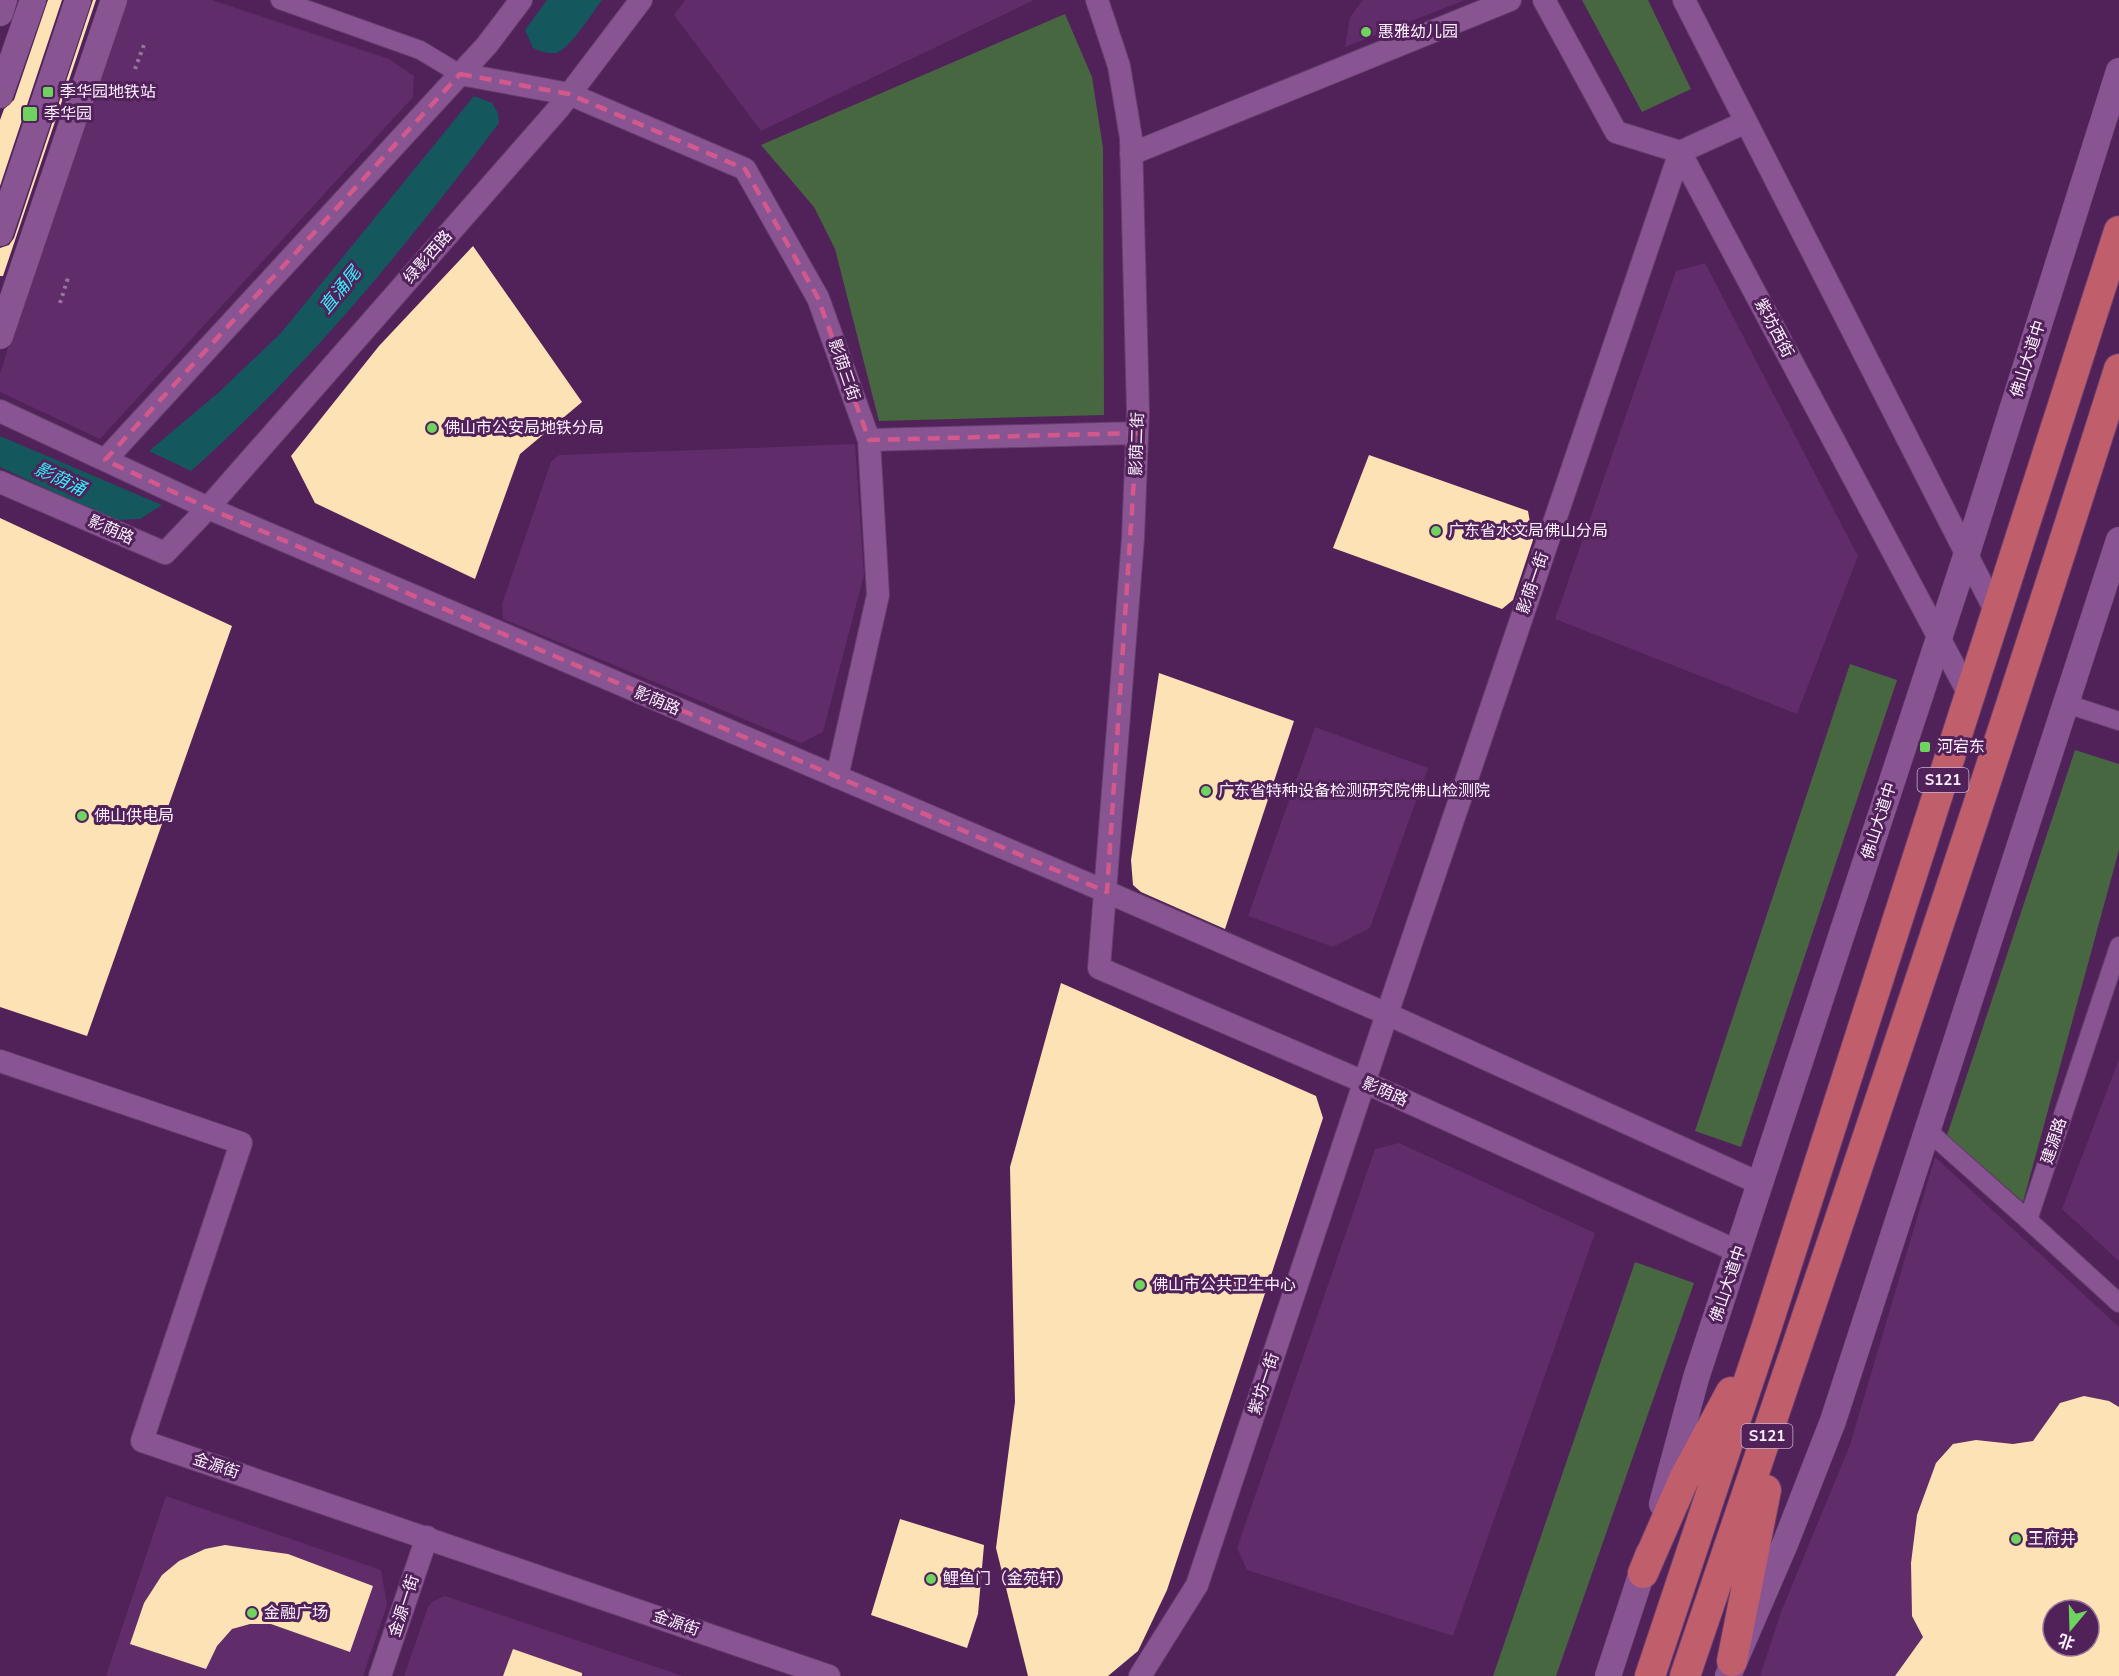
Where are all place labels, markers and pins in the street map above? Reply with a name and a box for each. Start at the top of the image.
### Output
place label: 惠雅幼儿园 [1378,21,1458,43]
marker: 惠雅幼儿园 [1359,25,1373,39]
place label: 季华园地铁站 [60,81,156,103]
marker: 季华园地铁站 [41,85,55,99]
place label: 季华园 [44,103,92,125]
marker: 季华园 [21,105,39,123]
place label: 佛山市公安局地铁分局 [444,417,604,439]
marker: 佛山市公安局地铁分局 [425,421,439,435]
place label: 广东省水文局佛山分局 [1448,520,1608,542]
marker: 广东省水文局佛山分局 [1429,524,1443,538]
place label: 河宕东 [1937,736,1985,758]
marker: 河宕东 [1918,740,1932,754]
place label: 广东省特种设备检测研究院佛山检测院 [1218,780,1490,802]
marker: 广东省特种设备检测研究院佛山检测院 [1199,784,1213,798]
place label: 佛山供电局 [94,805,174,827]
marker: 佛山供电局 [75,809,89,823]
place label: 佛山市公共卫生中心 [1152,1274,1296,1296]
marker: 佛山市公共卫生中心 [1133,1278,1147,1292]
place label: 王府井 [2028,1528,2076,1550]
marker: 王府井 [2009,1532,2023,1546]
place label: 鲤鱼门（金苑轩） [943,1568,1071,1590]
marker: 鲤鱼门（金苑轩） [924,1572,938,1586]
place label: 金融广场 [264,1602,328,1624]
marker: 金融广场 [245,1606,259,1620]

